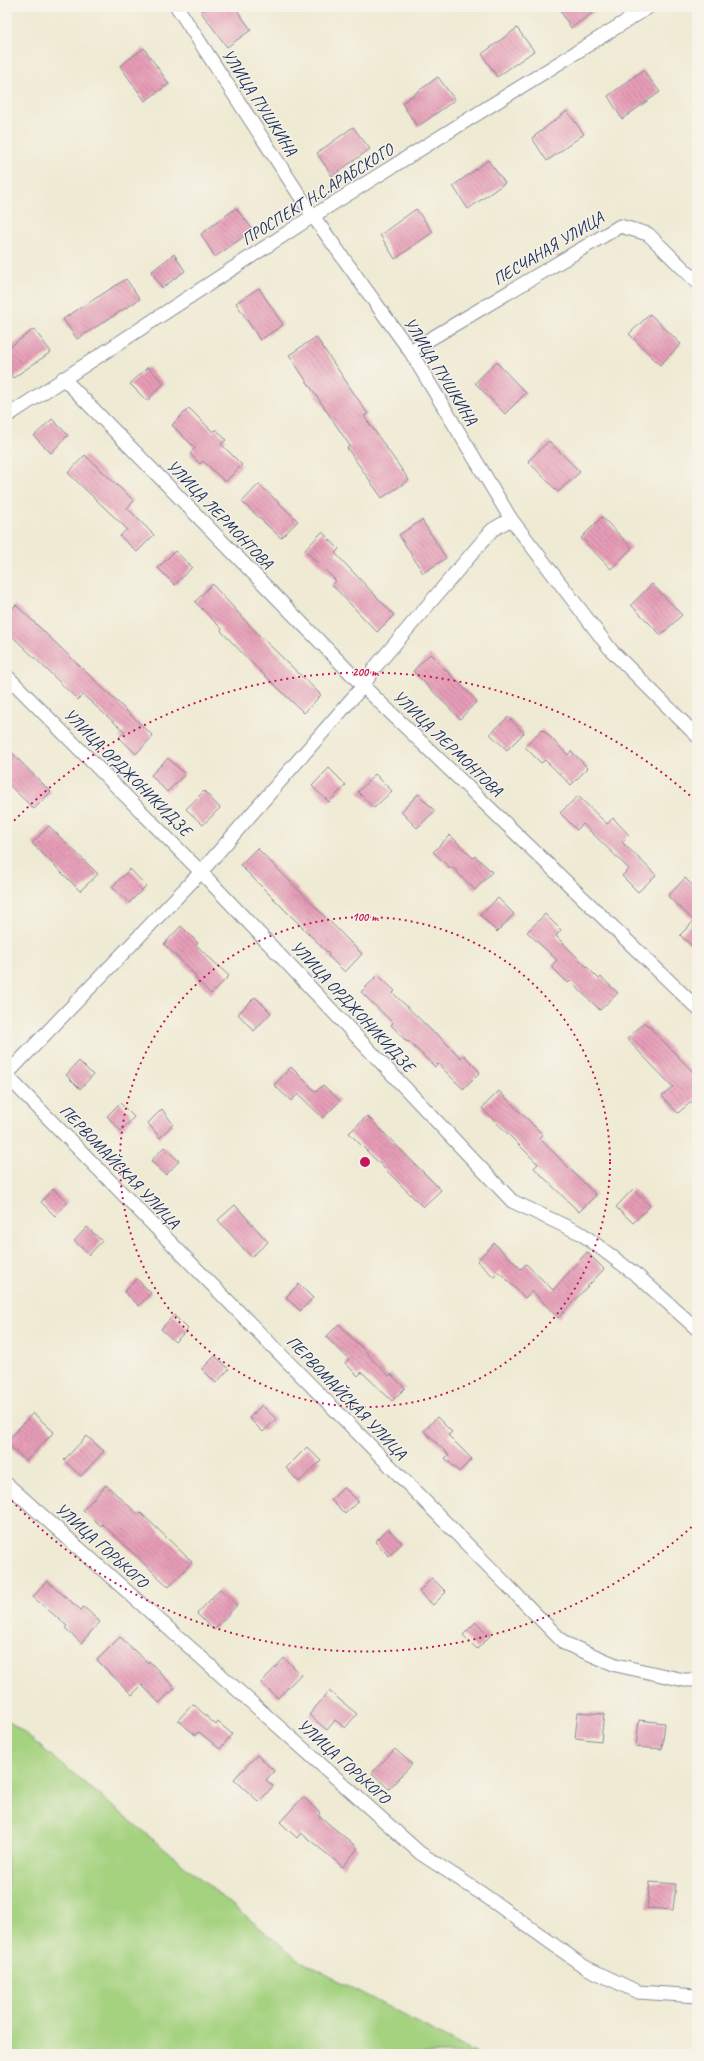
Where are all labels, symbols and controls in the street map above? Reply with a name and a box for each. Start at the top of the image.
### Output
street label: УЛИЦА ПУШКИНА [217,45,302,160]
street label: ПРОСПЕКТ Н.С.АРАБСКОГО [238,138,399,250]
street label: ПЕСЧАНАЯ УЛИЦА [489,206,609,290]
street label: УЛИЦА ПУШКИНА [399,314,482,429]
street label: УЛИЦА ЛЕРМОНТОВА [162,455,278,574]
text: 200 m [352,664,379,680]
street label: УЛИЦА ЛЕРМОНТОВА [389,686,508,802]
street label: УЛИЦА ОРДЖОНИКИДЗЕ [59,704,198,843]
text: 100 m [352,909,379,925]
street label: УЛИЦА ОРДЖОНИКИДЗЕ [286,936,421,1078]
street label: ПЕРВОМАЙСКАЯ УЛИЦА [55,1100,184,1233]
centre of rings [358,1155,372,1169]
street label: ПЕРВОМАЙСКАЯ УЛИЦА [282,1331,411,1464]
street label: УЛИЦА ГОРЬКОГО [51,1498,153,1593]
street label: УЛИЦА ГОРЬКОГО [293,1714,395,1809]

